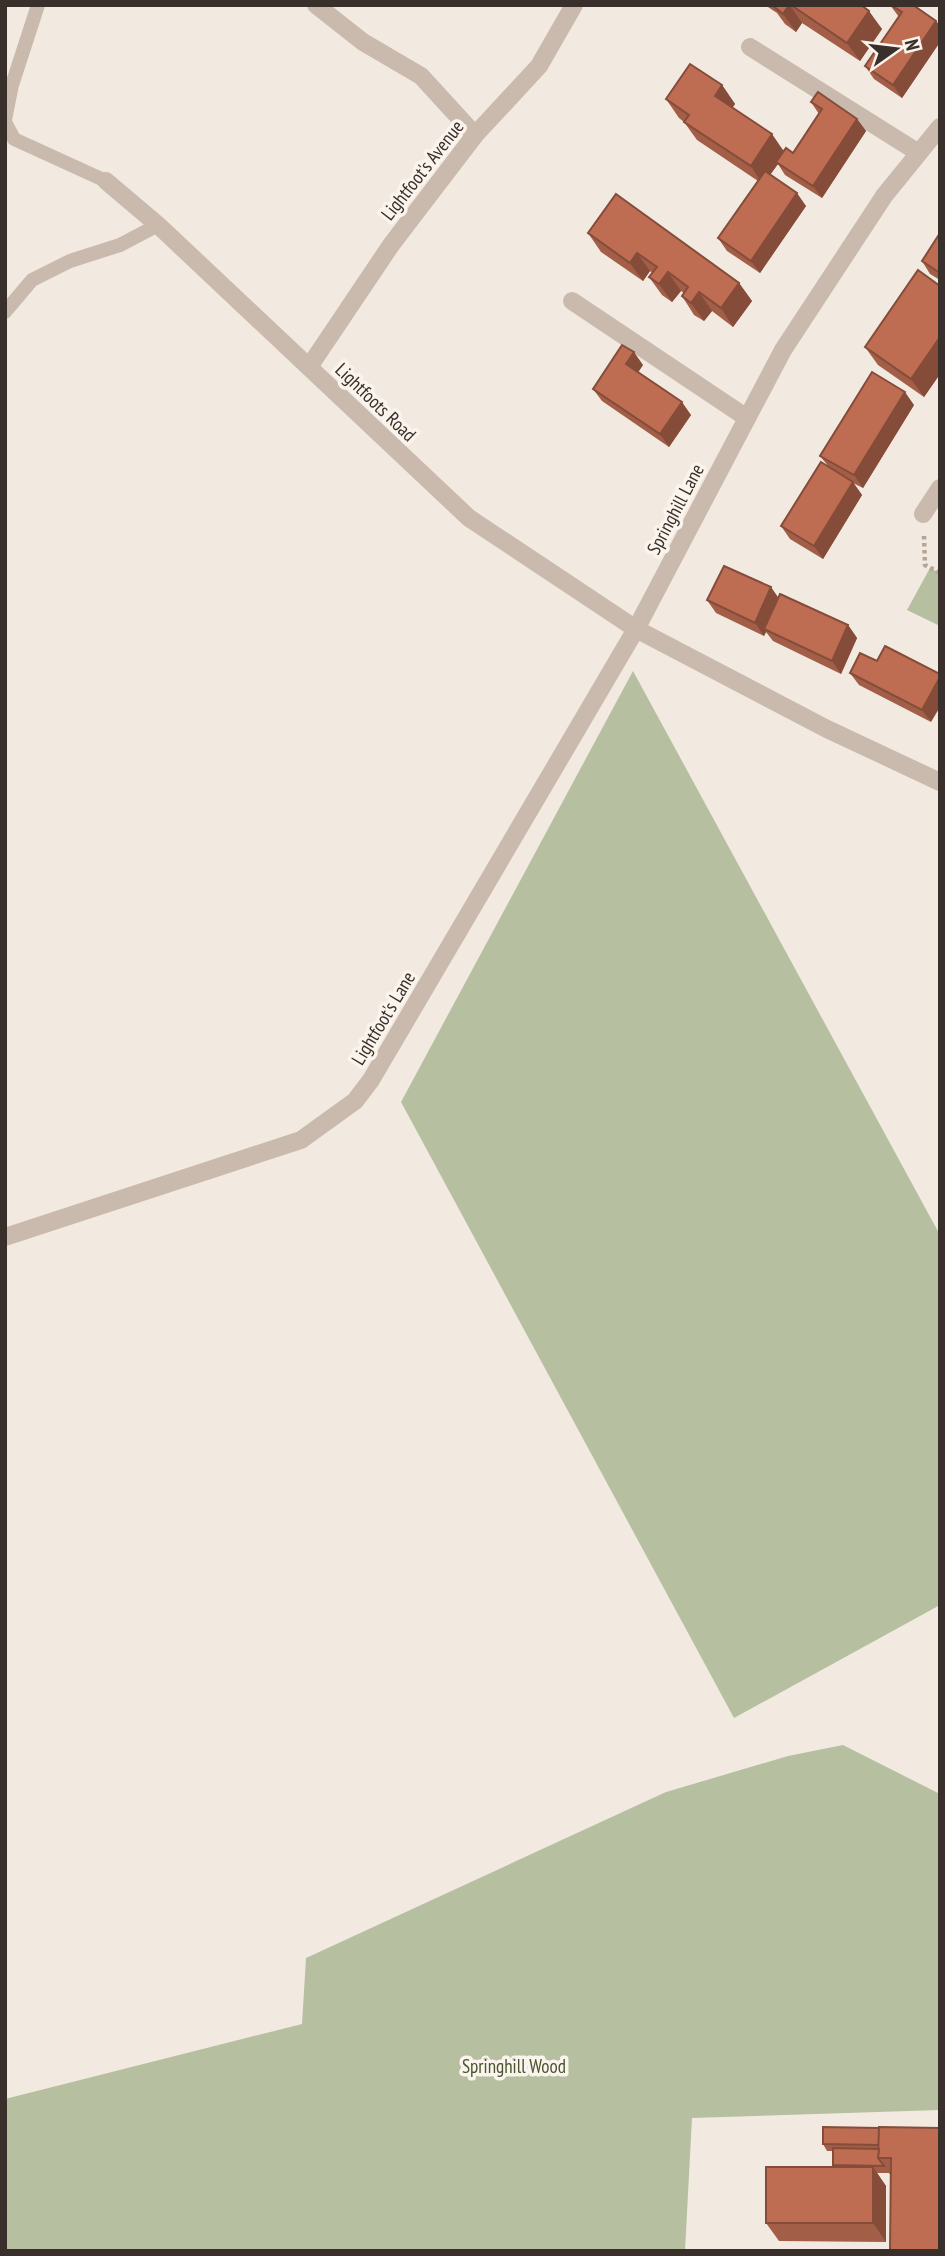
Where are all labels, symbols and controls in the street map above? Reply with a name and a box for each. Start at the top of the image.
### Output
north arrow [861,14,931,84]
text: N [900,37,925,53]
street label: Lightfoot's Avenue [375,115,469,225]
street label: Lightfoots Road [331,358,421,446]
street label: Springhill Lane [641,460,709,558]
street label: Lightfoot's Lane [346,967,420,1069]
park label: Springhill Wood [462,2054,566,2078]

